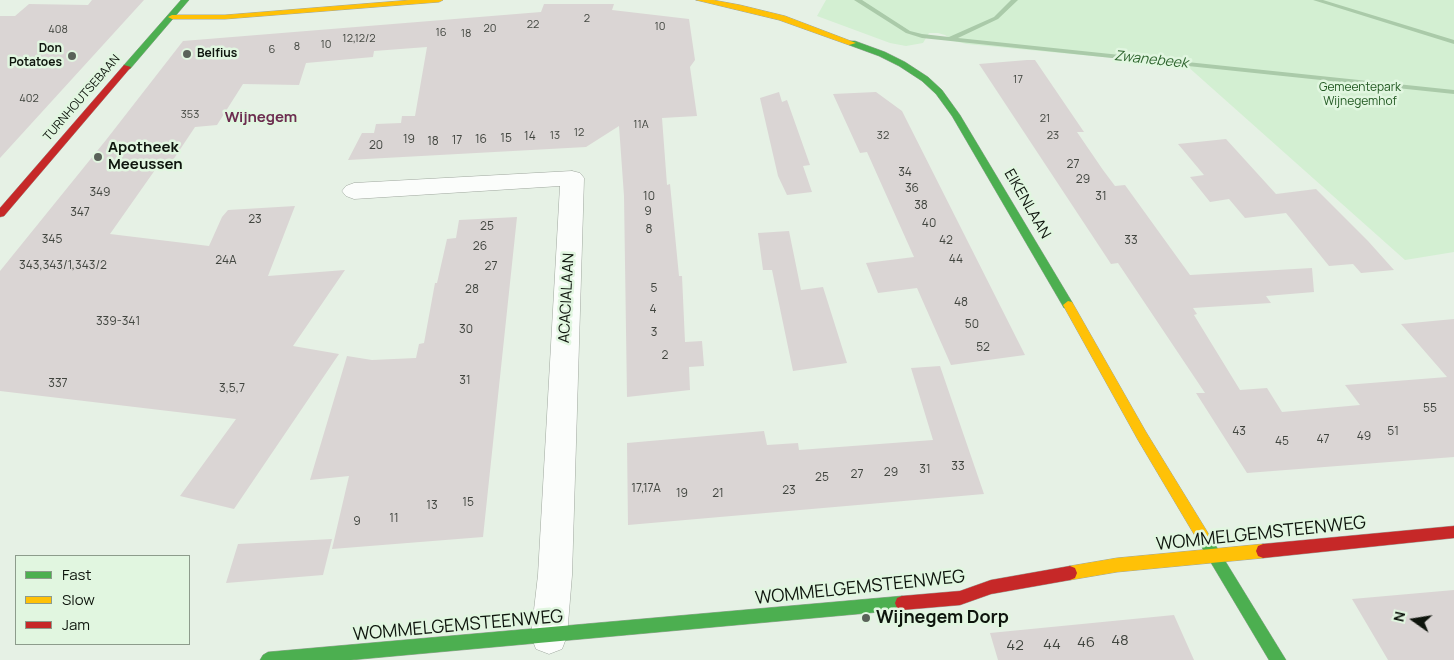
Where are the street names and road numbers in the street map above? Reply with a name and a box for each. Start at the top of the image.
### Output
street label: TURNHOUTSEBAAN [41,52,123,144]
street label: EIKENLAAN [1000,166,1054,242]
street label: ACACIALAAN [556,253,578,343]
street label: WOMMELGEMSTEENWEG [1155,512,1367,556]
street label: WOMMELGEMSTEENWEG [754,566,966,610]
street label: WOMMELGEMSTEENWEG [352,606,564,646]

